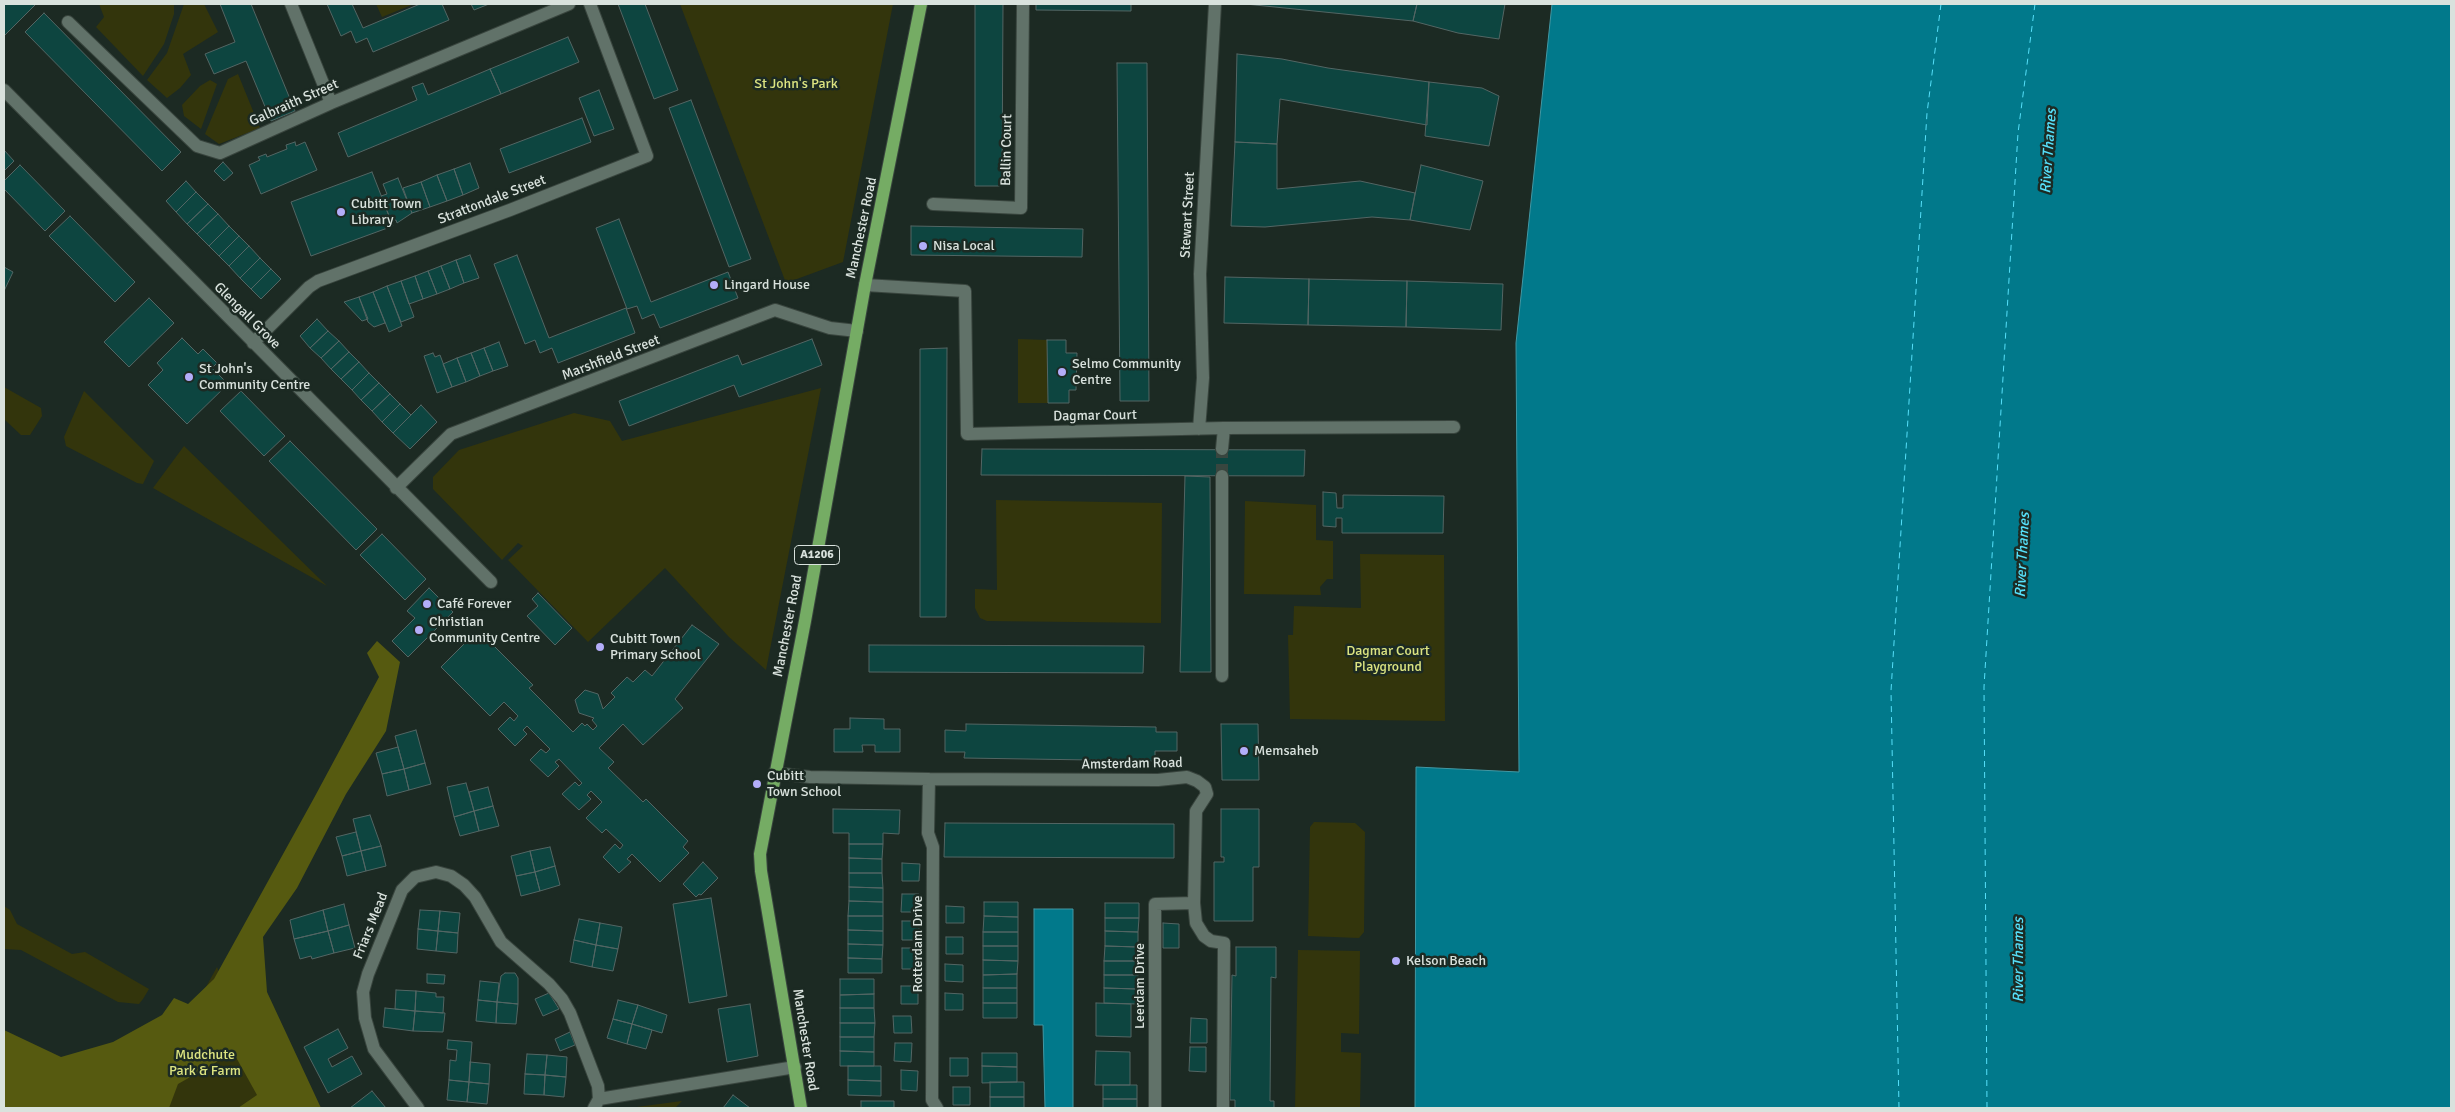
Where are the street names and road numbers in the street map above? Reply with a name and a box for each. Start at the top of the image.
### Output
street label: Galbraith Street [247,76,341,130]
street label: Ballin Court [998,114,1016,186]
street label: Stewart Street [1177,171,1199,259]
street label: Strattondale Street [436,172,548,228]
street label: Manchester Road [843,176,881,280]
street label: Glengall Grove [210,279,284,353]
street label: Marshfield Street [560,332,662,384]
street label: Dagmar Court [1053,407,1137,425]
road number: A1206 [794,546,840,564]
street label: Manchester Road [770,574,806,678]
street label: Amsterdam Road [1081,755,1183,773]
street label: Friars Mead [350,890,392,962]
street label: Rotterdam Drive [910,895,926,993]
street label: Leerdam Drive [1132,943,1148,1029]
street label: Manchester Road [789,988,821,1092]

